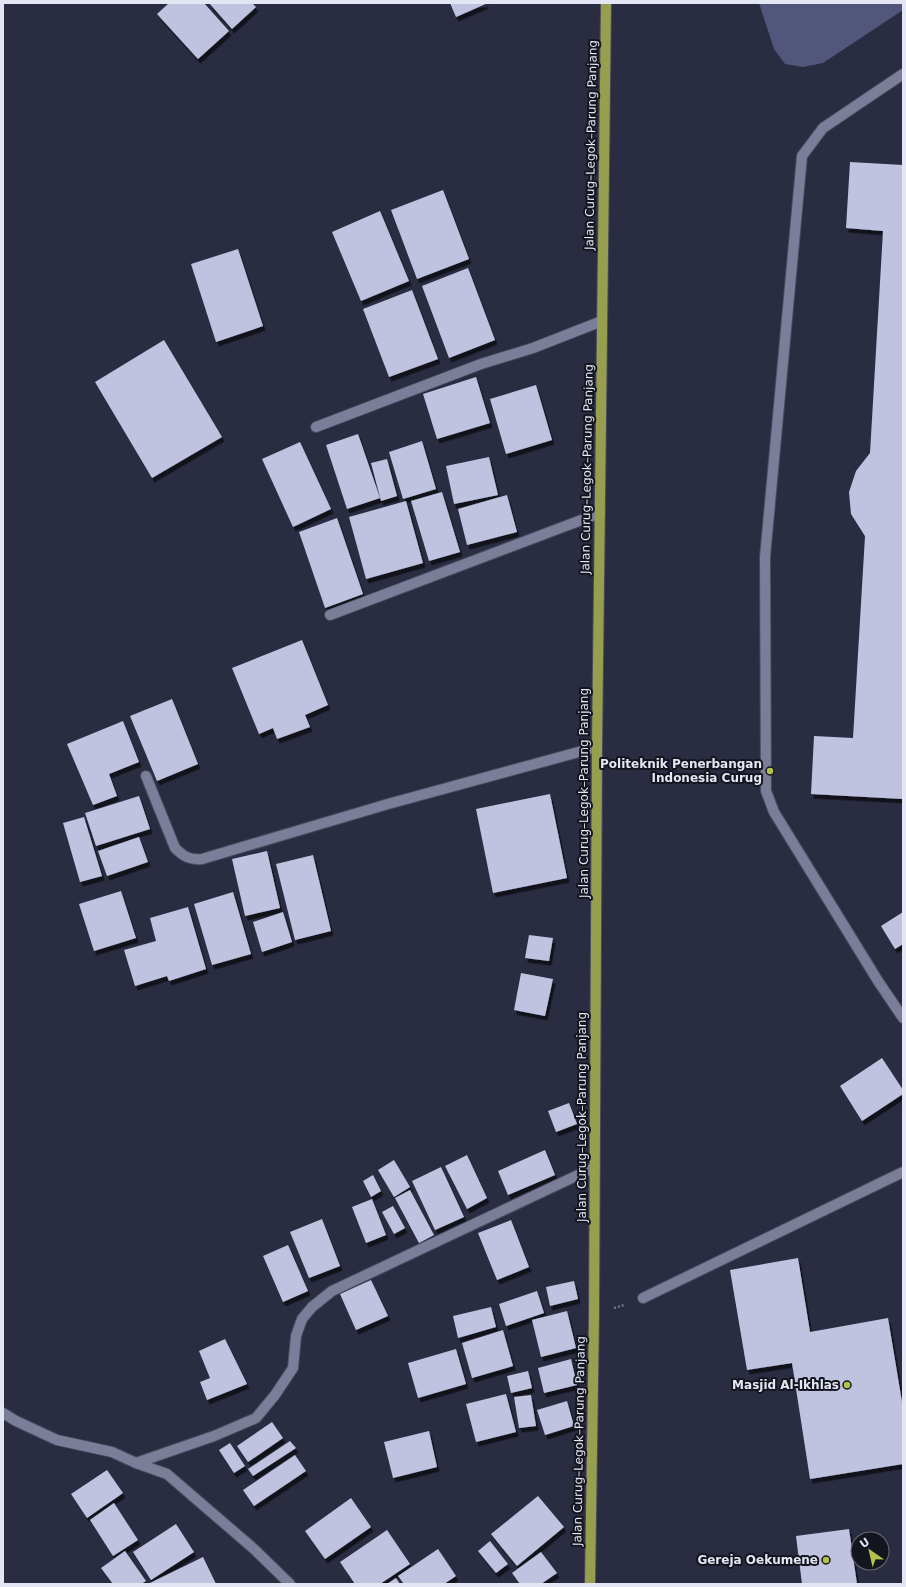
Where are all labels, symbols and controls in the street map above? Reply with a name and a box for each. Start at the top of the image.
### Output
street label: Jalan Curug–Legok–Parung Panjang [582,40,600,251]
street label: Jalan Curug–Legok–Parung Panjang [578,364,596,575]
street label: Jalan Curug–Legok–Parung Panjang [577,688,591,899]
place label: Politeknik Penerbangan Indonesia Curug [600,757,762,785]
marker: Politeknik Penerbangan Indonesia Curug [765,766,775,776]
street label: Jalan Curug–Legok–Parung Panjang [575,1012,589,1223]
street label: Jalan Curug–Legok–Parung Panjang [570,1336,588,1547]
place label: Masjid Al-Ikhlas [732,1378,839,1392]
marker: Masjid Al-Ikhlas [842,1380,852,1390]
north arrow [850,1531,890,1571]
text: U [857,1535,872,1551]
place label: Gereja Oekumene [697,1553,818,1567]
marker: Gereja Oekumene [821,1555,831,1565]

